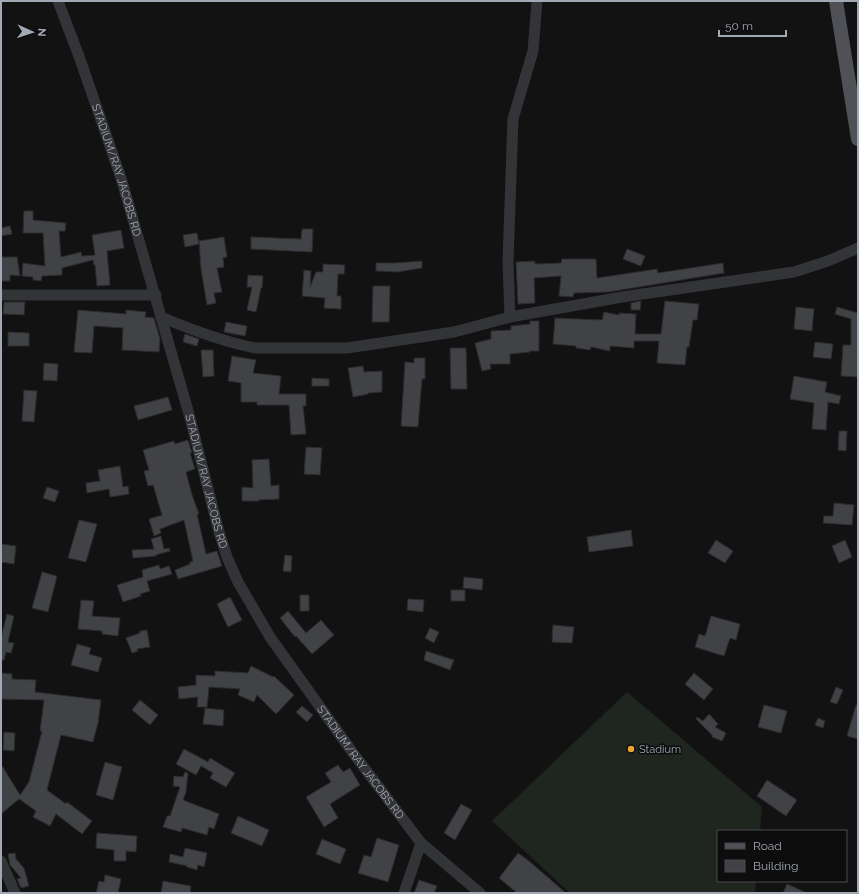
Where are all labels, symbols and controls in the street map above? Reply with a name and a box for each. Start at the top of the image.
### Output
north arrow [12,12,52,52]
scale bar [719,12,786,38]
text: 50 m [725,19,753,33]
text: N [35,28,48,37]
street label: STADIUM/RAY JACOBS RD [89,102,143,238]
street label: STADIUM/RAY JACOBS RD [182,413,230,550]
street label: STADIUM/RAY JACOBS RD [314,703,407,822]
place label: Stadium [639,743,681,756]
marker: Stadium [626,744,636,754]
legend [717,830,847,882]
text: Road [753,839,782,853]
text: Building [753,859,799,873]

